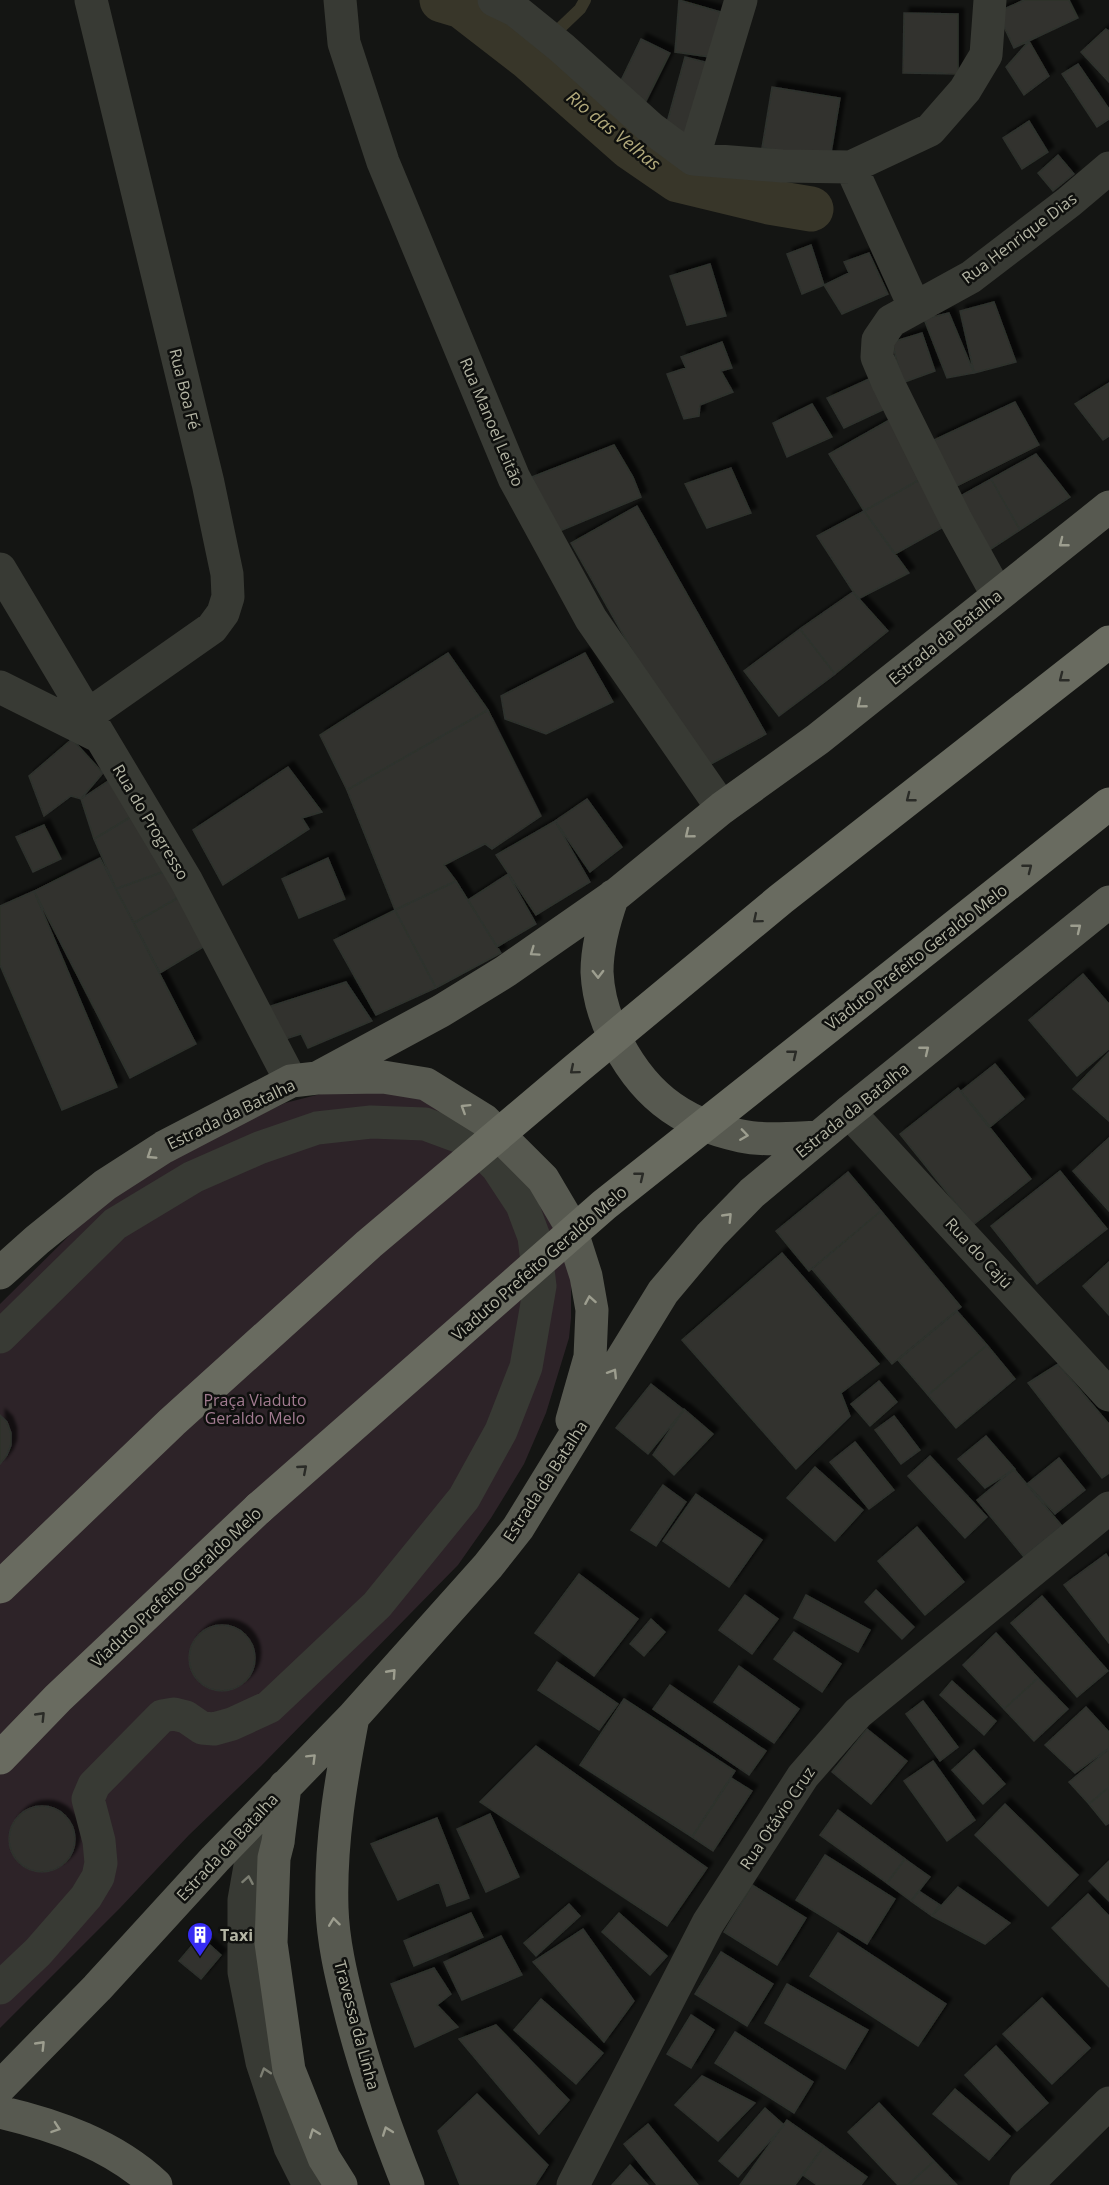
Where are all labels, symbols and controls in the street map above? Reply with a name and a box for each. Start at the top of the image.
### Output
water label: Rio das Velhas [562,85,666,175]
street label: Rua Henrique Dias [957,187,1081,289]
street label: Rua Boa Fé [164,346,206,432]
street label: Rua Manoel Leitão [455,354,529,490]
one-way arrow [1059,535,1070,546]
street label: Estrada da Batalha [884,584,1006,690]
one-way arrow [1059,670,1070,681]
one-way arrow [857,696,868,707]
street label: Rua do Progresso [108,760,194,884]
one-way arrow [905,791,916,802]
one-way arrow [685,827,696,838]
one-way arrow [1021,865,1032,876]
street label: Viaduto Prefeito Geraldo Melo [820,879,1012,1035]
one-way arrow [753,912,764,923]
one-way arrow [1070,925,1081,936]
one-way arrow [529,945,540,956]
one-way arrow [592,969,604,978]
one-way arrow [918,1047,929,1058]
one-way arrow [786,1051,797,1062]
street label: Estrada da Batalha [791,1057,913,1163]
one-way arrow [570,1063,581,1074]
street label: Estrada da Batalha [163,1073,299,1155]
one-way arrow [461,1103,471,1115]
one-way arrow [740,1129,749,1141]
one-way arrow [147,1148,157,1160]
one-way arrow [634,1172,645,1183]
street label: Viaduto Prefeito Geraldo Melo [447,1181,631,1345]
street label: Rua do Cajú [941,1213,1017,1293]
one-way arrow [721,1214,732,1225]
one-way arrow [585,1295,597,1304]
one-way arrow [605,1369,617,1379]
park label: Praça Viaduto Geraldo Melo [203,1389,307,1429]
street label: Estrada da Batalha [498,1416,592,1546]
one-way arrow [296,1465,307,1476]
street label: Viaduto Prefeito Geraldo Melo [86,1502,266,1672]
one-way arrow [385,1670,396,1680]
one-way arrow [33,1712,44,1723]
one-way arrow [305,1755,316,1766]
street label: Rua Otávio Cruz [734,1762,820,1874]
street label: Estrada da Batalha [171,1788,283,1906]
one-way arrow [241,1875,253,1884]
one-way arrow [328,1917,341,1926]
building icon: Taxi [185,1920,215,1958]
place label: Taxi [220,1924,253,1946]
street label: Travessa da Linha [329,1958,385,2092]
one-way arrow [33,2042,44,2053]
one-way arrow [260,2067,272,2078]
one-way arrow [50,2121,61,2134]
one-way arrow [381,2126,394,2136]
one-way arrow [309,2129,321,2140]

